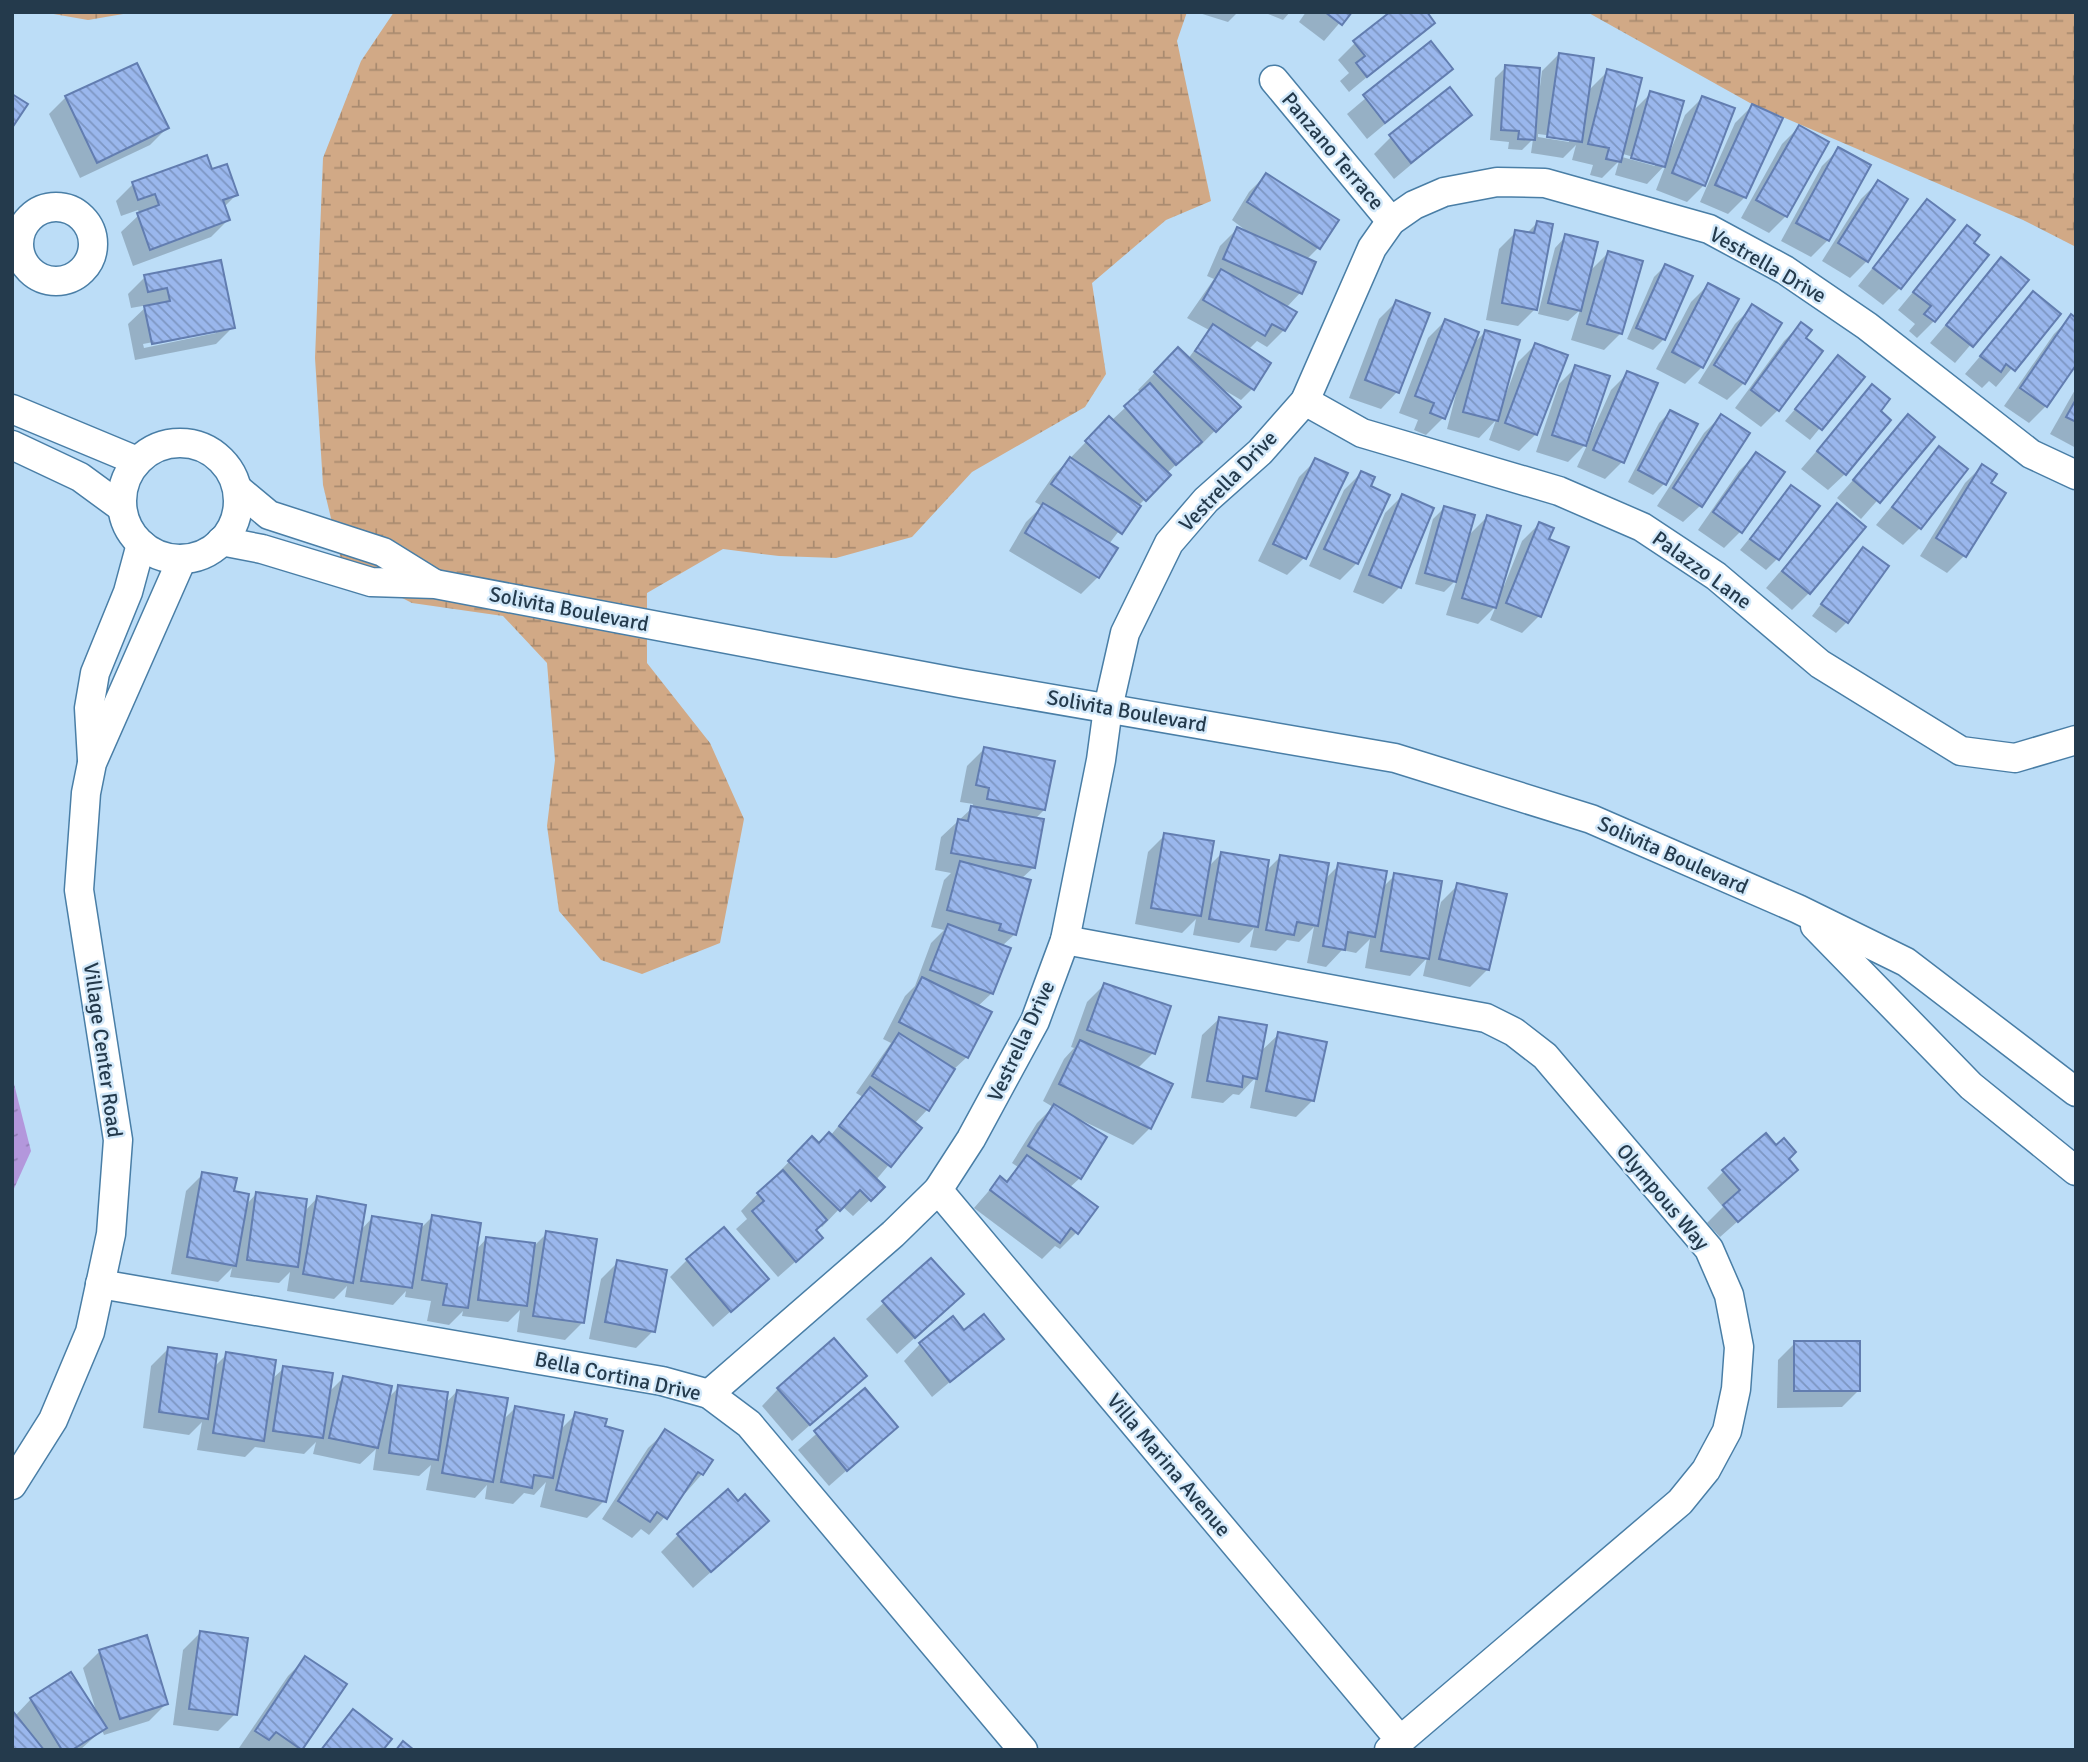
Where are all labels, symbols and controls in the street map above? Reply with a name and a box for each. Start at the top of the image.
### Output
street label: Panzano Terrace [1276,87,1390,215]
street label: Vestrella Drive [1705,221,1831,309]
street label: Vestrella Drive [1173,425,1283,537]
street label: Palazzo Lane [1647,525,1757,615]
street label: Solivita Boulevard [487,581,651,637]
street label: Solivita Boulevard [1045,684,1209,738]
street label: Solivita Boulevard [1594,810,1752,900]
street label: Village Center Road [78,961,128,1139]
street label: Vestrella Drive [982,976,1060,1106]
street label: Olympous Way [1611,1138,1715,1256]
street label: Bella Cortina Drive [533,1346,703,1406]
street label: Villa Marina Avenue [1102,1388,1236,1542]

